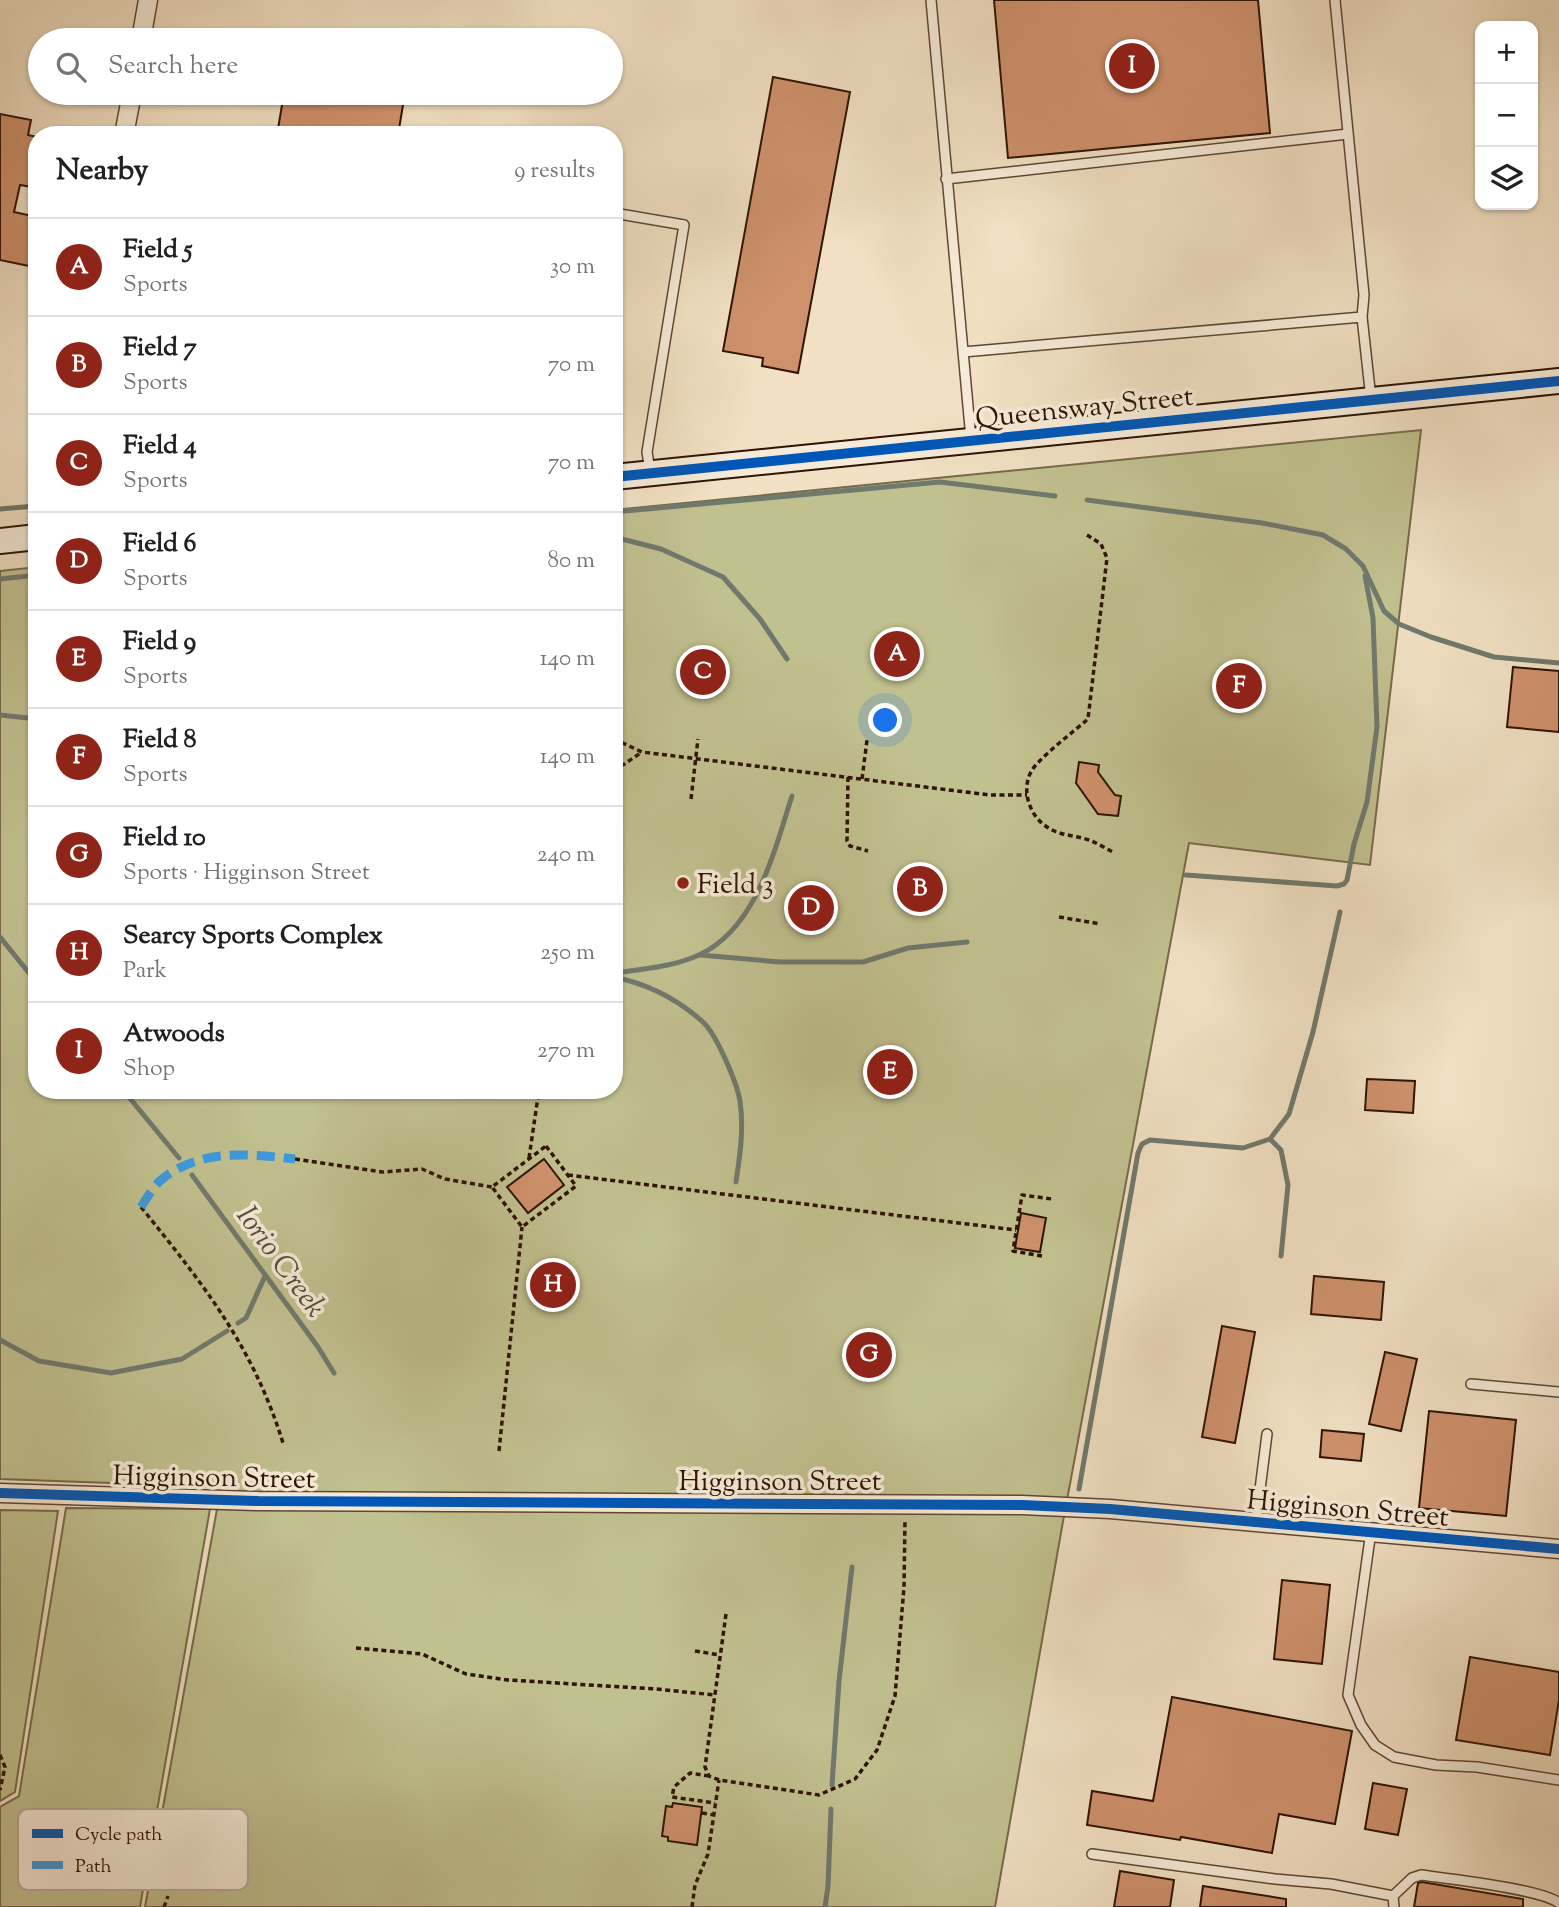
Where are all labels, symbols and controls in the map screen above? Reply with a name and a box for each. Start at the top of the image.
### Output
map controls [1475,21,1538,210]
button: + [1475,21,1538,84]
search box [28,28,623,105]
pin: I [1109,40,1155,92]
icon: search [52,48,90,86]
text: Search here [108,48,238,85]
button: − [1475,84,1538,147]
button: layers [1475,147,1538,210]
text: Nearby [56,150,148,193]
text: 9 results [514,155,595,188]
text: Field 5 [123,232,192,269]
text: A [70,251,88,284]
text: 30 m [550,251,595,284]
text: Sports [123,269,188,302]
text: Field 7 [123,330,197,367]
text: B [72,349,86,382]
text: 70 m [548,349,595,382]
text: Sports [123,367,188,400]
street label: Queensway Street [973,378,1196,440]
text: Field 4 [123,428,197,465]
text: C [70,447,88,480]
text: 70 m [548,447,595,480]
text: Sports [123,465,188,498]
text: Field 6 [123,526,196,563]
text: D [70,545,88,578]
text: 80 m [547,545,595,578]
text: Sports [123,563,188,596]
text: Field 9 [123,624,196,661]
pin: A [874,628,920,680]
text: E [72,643,86,676]
text: 140 m [540,643,595,676]
pin: C [680,646,726,698]
pin: F [1216,660,1262,712]
text: Sports [123,661,188,694]
your location [868,703,902,737]
text: Field 8 [123,722,196,759]
text: F [73,741,85,774]
text: 140 m [540,741,595,774]
text: Sports [123,759,188,792]
text: Field 10 [123,820,206,857]
text: G [70,839,88,872]
text: 240 m [537,839,595,872]
text: Sports · Higginson Street [123,857,370,890]
pin: B [897,863,943,915]
place label: Field 3 [697,866,773,906]
marker: Field 3 [675,875,691,891]
pin: D [788,882,834,934]
text: Searcy Sports Complex [123,918,383,955]
text: H [70,937,88,970]
text: 250 m [540,937,595,970]
text: Park [123,955,167,988]
text: Atwoods [123,1016,225,1053]
text: I [75,1035,83,1068]
text: 270 m [537,1035,595,1068]
pin: E [867,1046,913,1098]
text: Shop [123,1053,175,1086]
water label: Iorio Creek [225,1198,335,1327]
pin: H [530,1259,576,1311]
pin: G [846,1329,892,1381]
street label: Higginson Street [112,1457,316,1501]
street label: Higginson Street [679,1463,882,1503]
street label: Higginson Street [1245,1481,1451,1539]
legend [18,1809,248,1890]
text: Cycle path [75,1822,162,1849]
text: Path [75,1854,112,1881]

